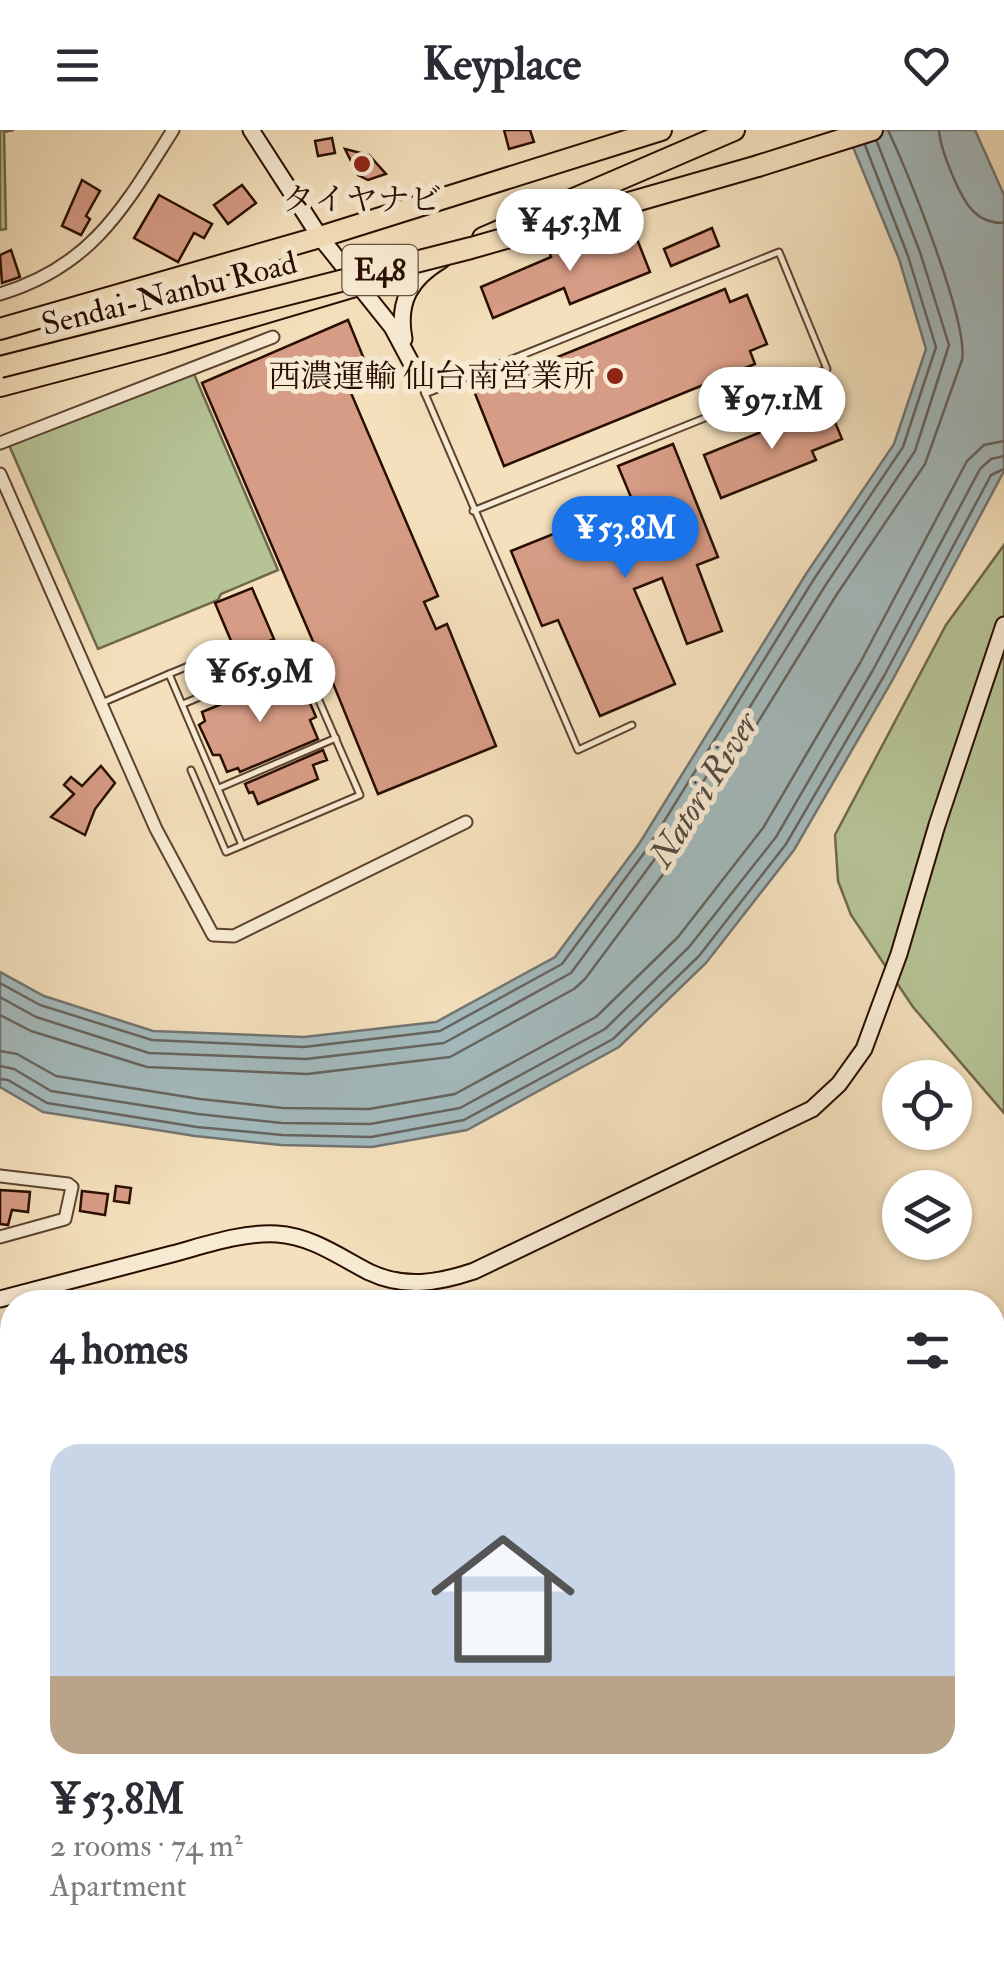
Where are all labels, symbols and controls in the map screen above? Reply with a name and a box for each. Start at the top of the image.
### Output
text: Keyplace [423,37,581,93]
icon: menu [50,38,105,93]
icon: heart [899,38,954,93]
marker: タイヤナビ [351,153,373,175]
place label: タイヤナビ [282,180,442,220]
pin: ¥45.3M [489,189,651,274]
text: ¥45.3M [518,201,622,241]
street label: Sendai-Nanbu Road [37,243,301,345]
road number: E48 [342,245,418,295]
place label: 西濃運輸 仙台南営業所 [268,357,595,397]
marker: 西濃運輸 仙台南営業所 [604,365,626,387]
pin: ¥97.1M [691,367,853,452]
text: ¥97.1M [720,379,824,419]
pin: ¥53.8M [544,496,706,581]
text: ¥53.8M [574,508,676,548]
pin: ¥65.9M [179,640,341,725]
text: ¥65.9M [206,652,314,692]
water label: Natori River [638,703,770,877]
map controls [882,1060,972,1260]
button: locate [882,1060,972,1150]
button: layers [882,1170,972,1260]
icon: filters [900,1323,955,1378]
text: 4 homes [50,1324,188,1376]
icon: home [413,1509,593,1689]
text: ¥53.8M [50,1774,185,1826]
text: 2 rooms · 74 m² [50,1826,243,1866]
text: Apartment [50,1866,187,1906]

